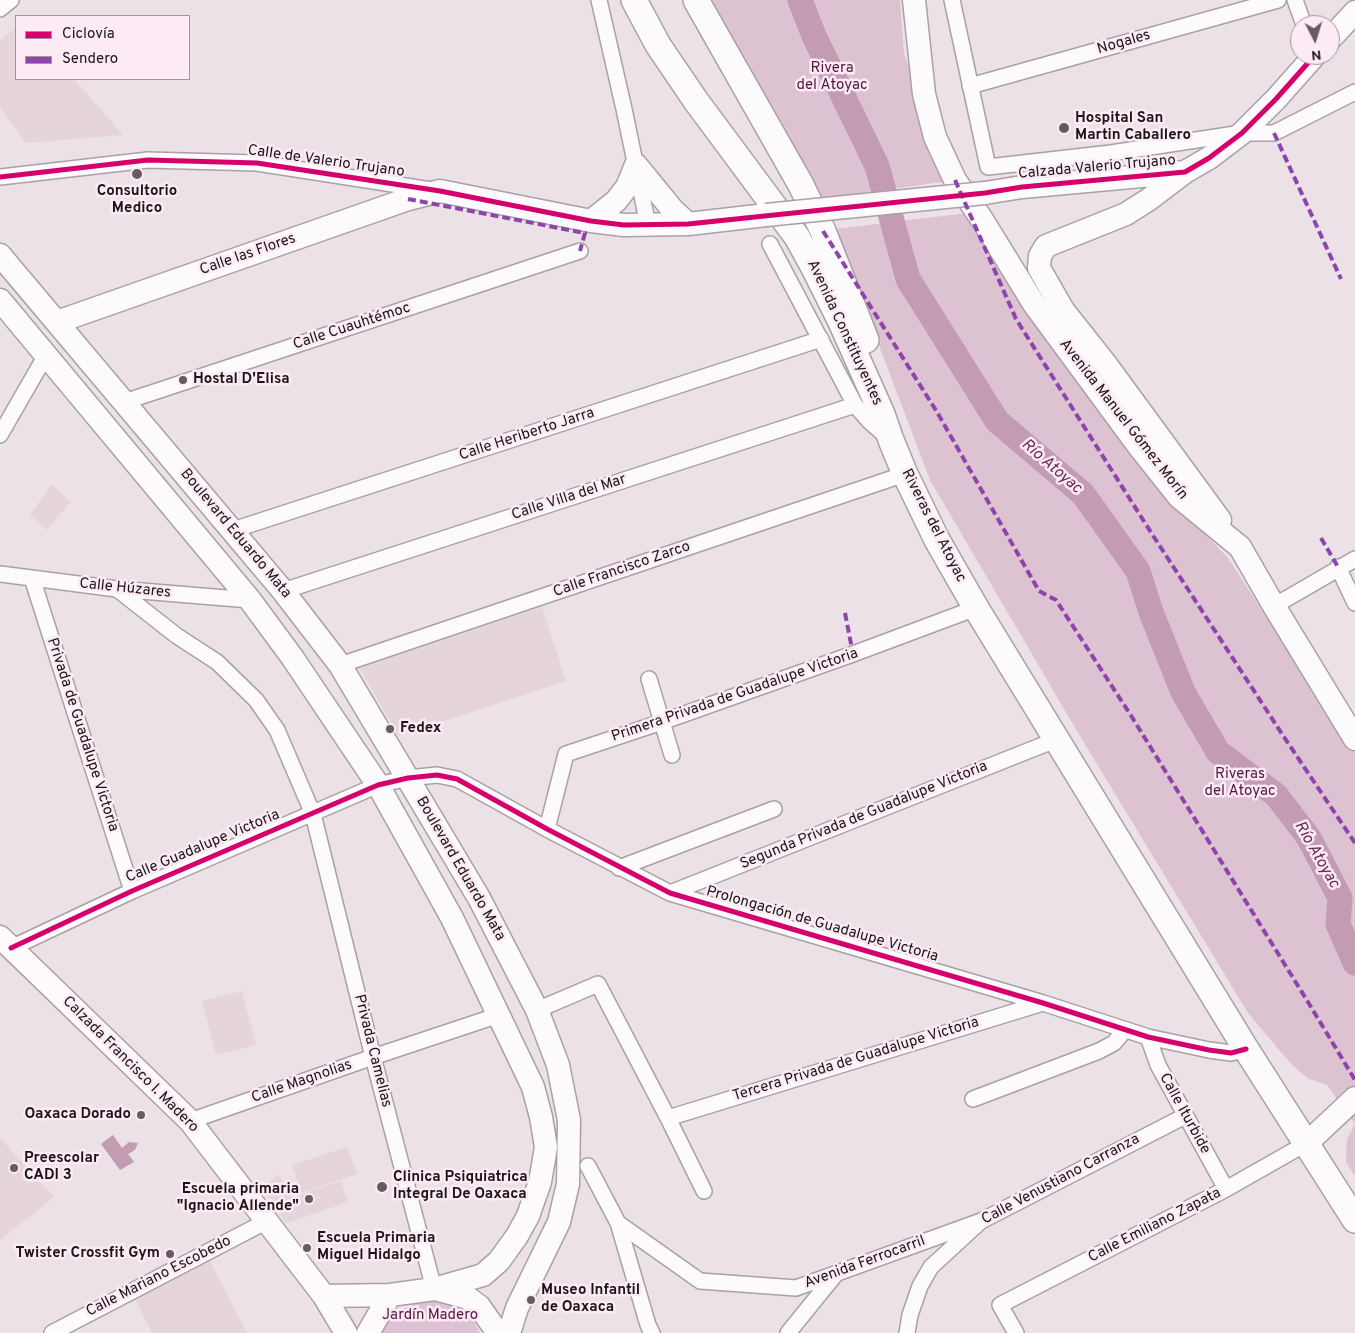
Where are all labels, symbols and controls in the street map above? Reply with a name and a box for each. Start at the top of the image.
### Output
legend [15,15,190,80]
north arrow [1290,15,1340,65]
text: Ciclovía [62,25,115,44]
street label: Nogales [1095,27,1153,59]
text: N [1311,46,1322,63]
text: Sendero [62,50,118,69]
park label: Rivera del Atoyac [796,60,868,95]
place label: Hospital San Martin Caballero [1075,110,1191,145]
marker: Hospital San Martin Caballero [1057,121,1071,135]
street label: Calle de Valerio Trujano [246,142,406,182]
street label: Calzada Valerio Trujano [1017,152,1177,184]
marker: Consultorio Medico [130,167,144,181]
place label: Consultorio Medico [97,183,177,218]
street label: Calle las Flores [198,230,298,280]
street label: Avenida Constituyentes [802,257,886,409]
street label: Calle Cuauhtémoc [291,300,413,354]
street label: Avenida Manuel Gómez Morín [1055,336,1191,504]
place label: Hostal D'Elisa [193,371,290,389]
marker: Hostal D'Elisa [177,374,189,386]
street label: Calle Heriberto Jarra [457,405,597,465]
water label: Río Atoyac [1017,436,1085,498]
street label: Boulevard Eduardo Mata [176,466,294,602]
street label: Riveras del Atoyac [897,466,969,586]
street label: Calle Villa del Mar [509,471,629,525]
street label: Calle Francisco Zarco [551,538,693,602]
street label: Calle Húzares [78,575,172,603]
street label: Privada de Guadalupe Victoria [42,636,122,834]
street label: Primera Privada de Guadalupe Victoria [609,645,861,747]
place label: Fedex [400,720,441,738]
marker: Fedex [384,723,396,735]
street label: Segunda Privada de Guadalupe Victoria [738,758,990,874]
park label: Riveras del Atoyac [1204,766,1276,801]
street label: Boulevard Eduardo Mata [411,794,509,944]
street label: Calle Guadalupe Victoria [123,806,283,888]
water label: Río Atoyac [1289,818,1343,892]
street label: Prolongación de Guadalupe Victoria [704,883,940,967]
street label: Calzada Francisco I. Madero [58,993,202,1137]
street label: Privada Camelias [349,993,395,1109]
street label: Tercera Privada de Guadalupe Victoria [731,1014,981,1106]
street label: Calle Magnolias [249,1056,355,1108]
street label: Calle Iturbide [1154,1070,1214,1158]
place label: Oaxaca Dorado [25,1106,131,1124]
marker: Oaxaca Dorado [135,1109,147,1121]
street label: Calle Venustiano Carranza [979,1131,1143,1229]
place label: Preescolar CADI 3 [24,1150,99,1185]
marker: Preescolar CADI 3 [8,1162,20,1174]
place label: Clinica Psiquiatrica Integral De Oaxaca [393,1169,528,1204]
marker: Clinica Psiquiatrica Integral De Oaxaca [375,1180,389,1194]
place label: Escuela primaria "Ignacio Allende" [177,1181,299,1216]
street label: Calle Emiliano Zapata [1086,1185,1224,1267]
marker: Escuela primaria "Ignacio Allende" [303,1193,315,1205]
place label: Escuela Primaria Miguel Hidalgo [317,1230,435,1265]
street label: Calle Mariano Escobedo [83,1233,235,1321]
street label: Avenida Ferrocarril [802,1233,928,1293]
marker: Escuela Primaria Miguel Hidalgo [301,1242,313,1254]
place label: Twister Crossfit Gym [15,1245,160,1263]
marker: Twister Crossfit Gym [164,1248,176,1260]
place label: Museo Infantil de Oaxaca [541,1282,640,1317]
marker: Museo Infantil de Oaxaca [525,1294,537,1306]
park label: Jardín Madero [382,1307,478,1325]

